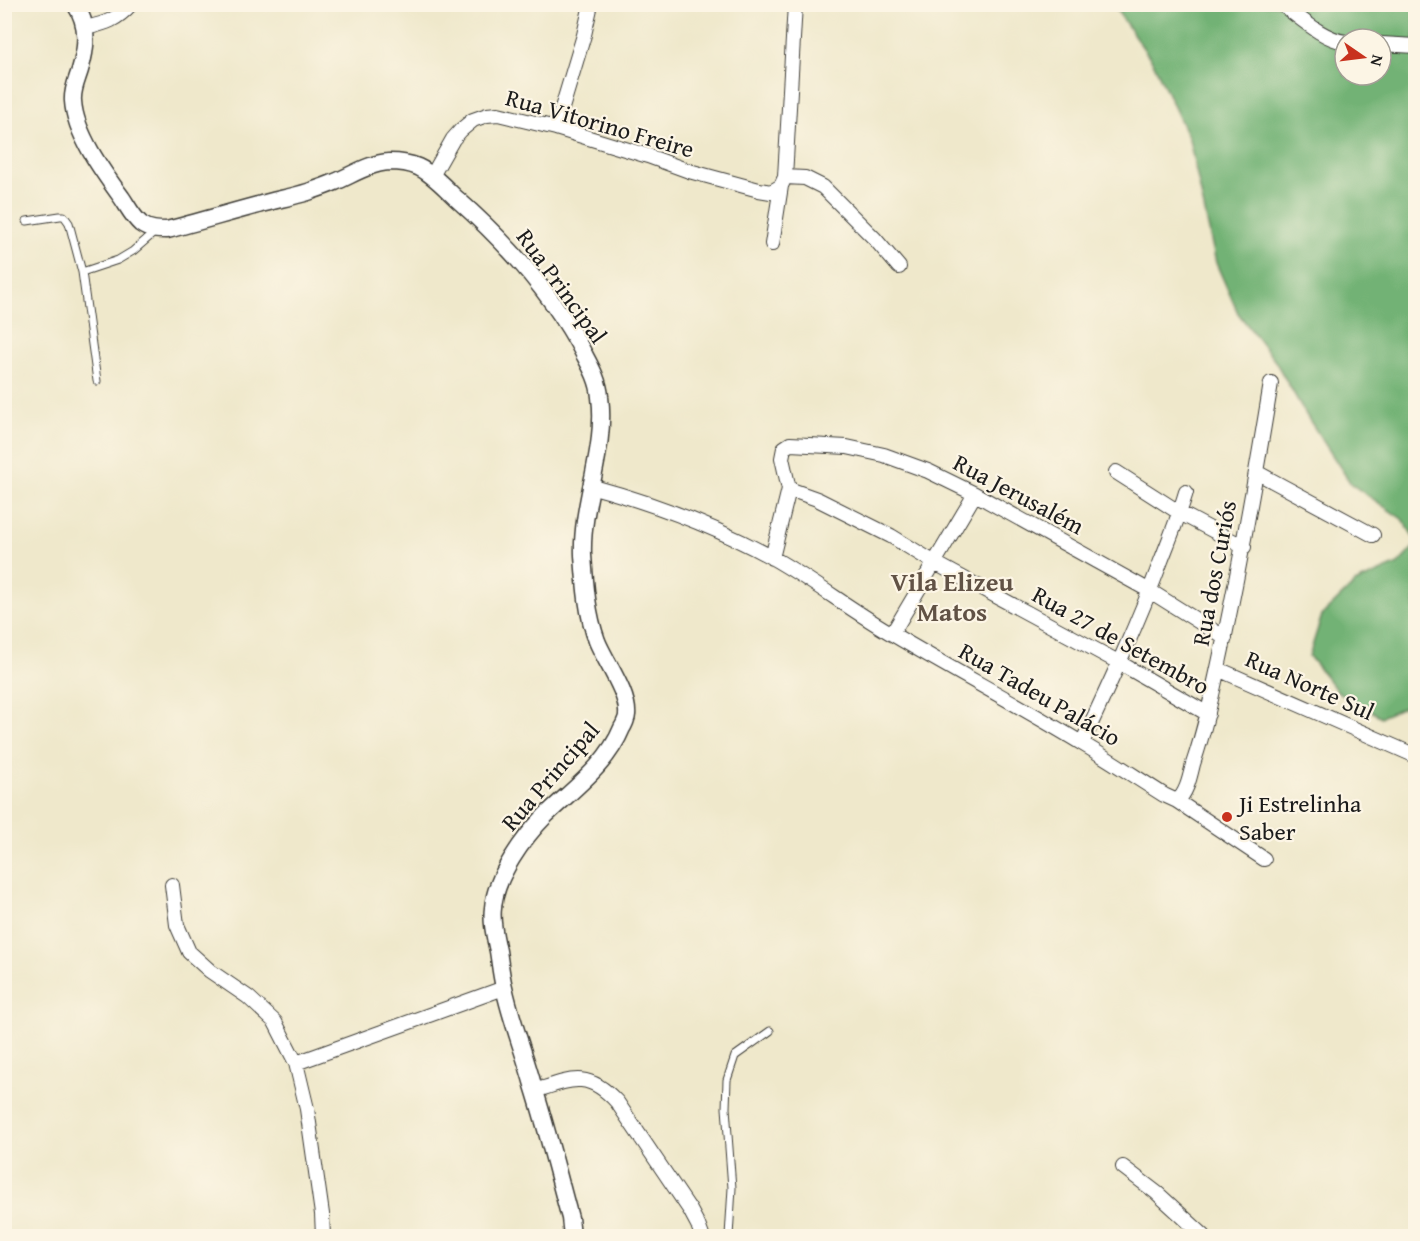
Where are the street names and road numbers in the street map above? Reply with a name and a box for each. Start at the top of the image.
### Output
street label: Rua Vitorino Freire [502,79,698,167]
street label: Rua Principal [508,221,616,351]
street label: Rua Jerusalém [947,445,1091,543]
street label: Rua dos Curiós [1183,497,1245,649]
street label: Rua 27 de Setembro [1026,577,1216,703]
street label: Rua Tadeu Palácio [953,633,1127,755]
street label: Rua Norte Sul [1240,641,1380,729]
street label: Rua Principal [493,713,608,838]

